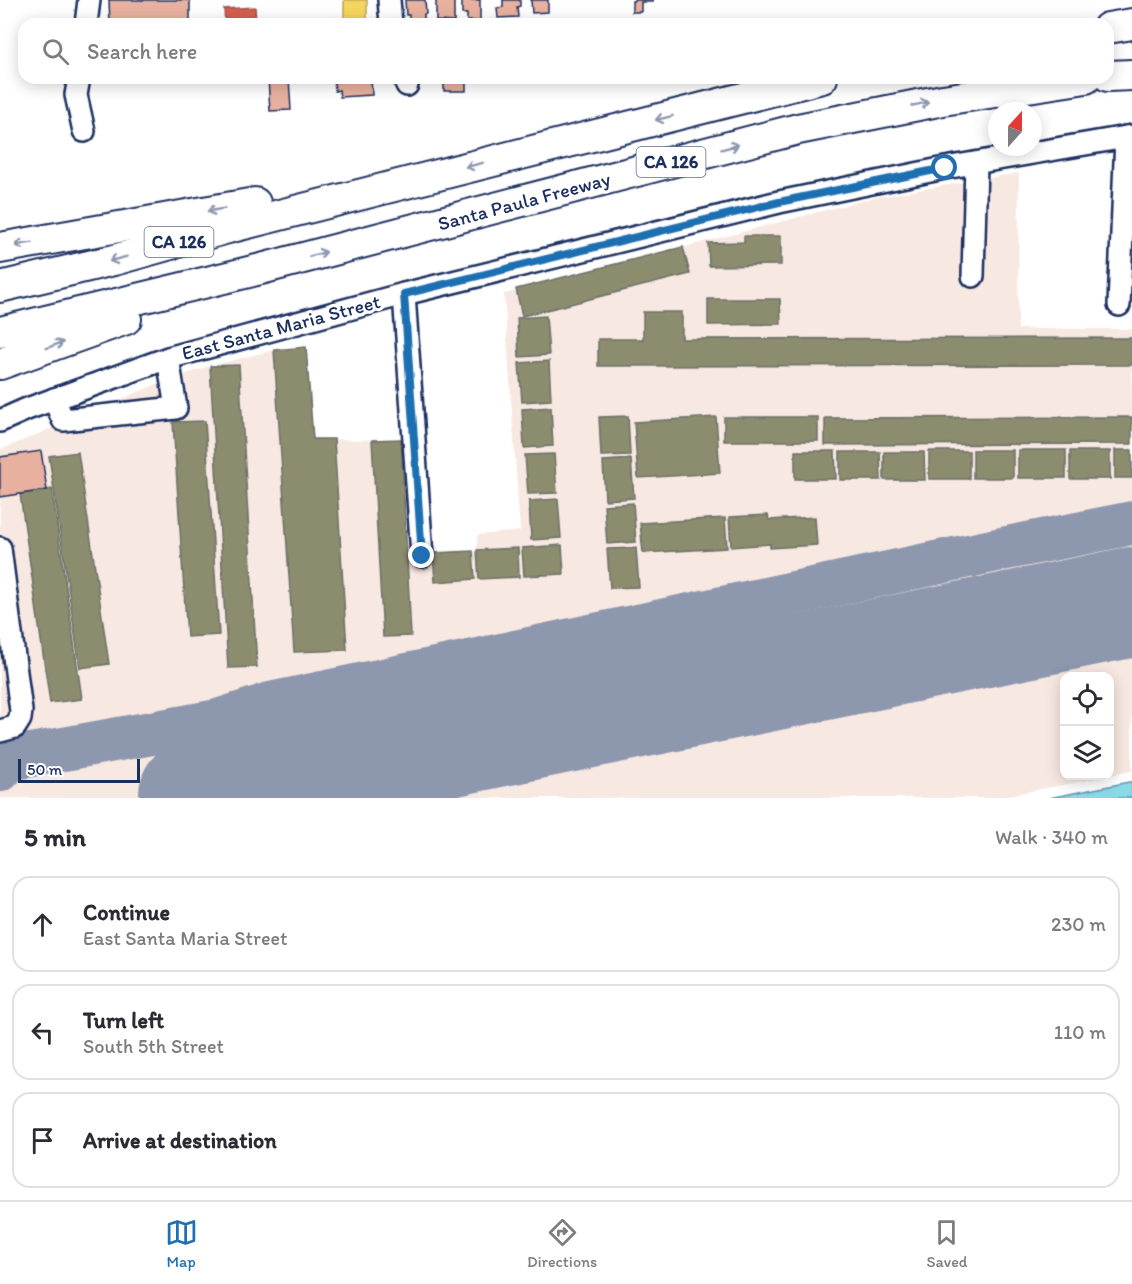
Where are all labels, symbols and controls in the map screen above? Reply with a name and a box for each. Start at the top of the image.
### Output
search box [18,18,1114,84]
icon: search [39,35,72,68]
text: Search here [87,38,197,65]
one-way arrow [910,98,930,109]
north arrow [988,102,1042,156]
one-way arrow [654,113,673,125]
one-way arrow [720,141,739,152]
road number: CA 126 [636,147,706,177]
route start [931,154,957,180]
one-way arrow [465,160,484,172]
street label: Santa Paula Freeway [435,166,614,236]
one-way arrow [206,204,226,215]
road number: CA 126 [144,227,213,257]
one-way arrow [14,239,34,250]
one-way arrow [308,248,327,260]
one-way arrow [109,254,128,265]
street label: East Santa Maria Street [179,289,383,365]
one-way arrow [45,338,64,349]
route end [408,542,434,568]
map controls [1060,672,1114,780]
button: locate [1060,672,1114,726]
button: layers [1060,726,1114,780]
scale bar [18,756,140,784]
text: 50 m [27,760,62,779]
text: 5 min [24,821,86,853]
text: Walk · 340 m [995,825,1108,849]
text: Continue [83,899,170,926]
icon: ahead [26,908,59,941]
text: 230 m [1051,912,1106,936]
text: East Santa Maria Street [83,926,287,950]
text: Turn left [83,1007,164,1034]
icon: left [26,1016,59,1049]
text: 110 m [1054,1020,1106,1044]
text: South 5th Street [83,1034,224,1058]
icon: arrive [26,1124,59,1157]
text: Arrive at destination [83,1127,277,1154]
tab: Map [165,1216,198,1271]
tab: Directions [527,1216,597,1271]
tab: Saved [927,1216,967,1271]

